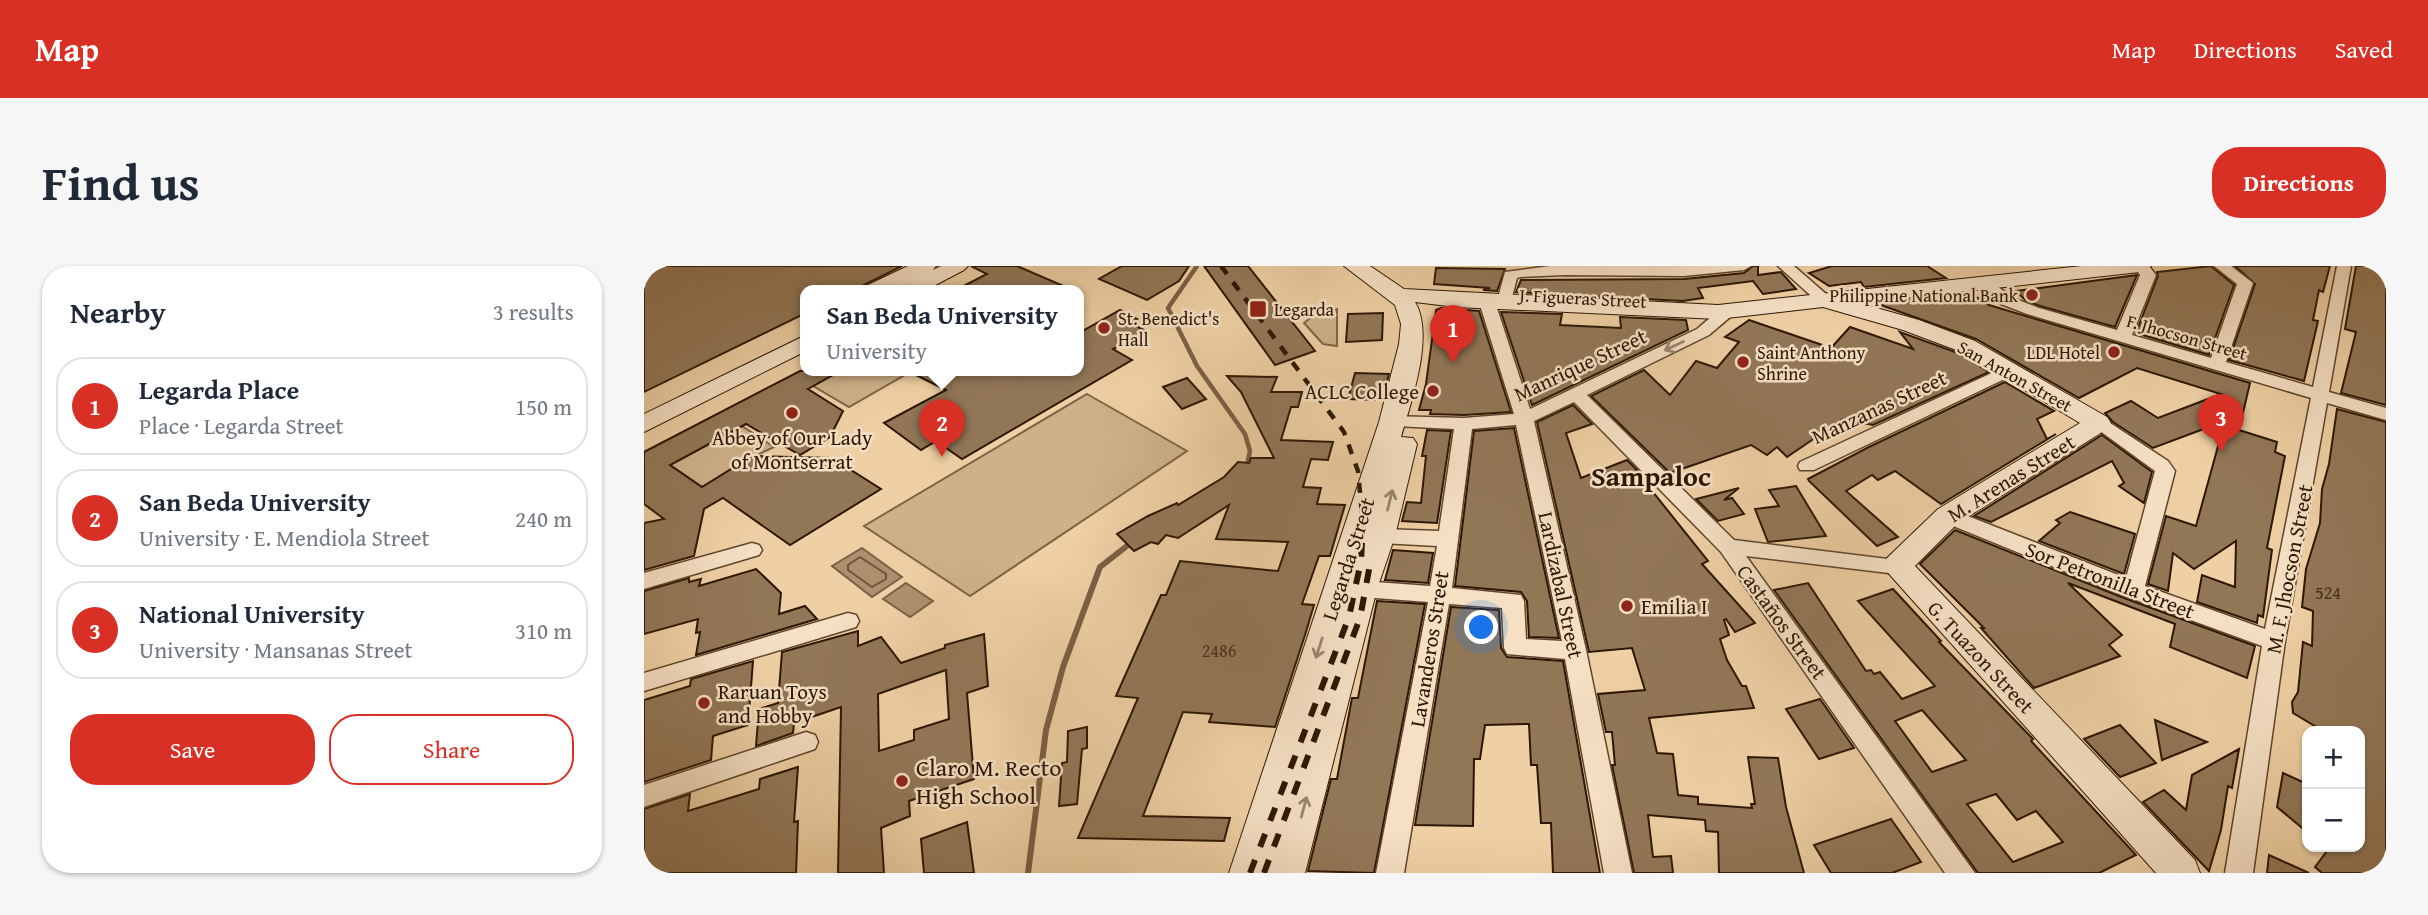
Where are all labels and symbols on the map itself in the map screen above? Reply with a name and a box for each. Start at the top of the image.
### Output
street label: J. Figueras Street [1517,281,1648,315]
place label: Philippine National Bank [1830,282,2019,309]
marker: Philippine National Bank [2024,287,2040,303]
place label: Legarda [1274,296,1335,323]
marker: Legarda [1248,299,1268,319]
place label: St. Benedict's Hall [1118,305,1219,353]
pin: 1 [1430,305,1476,363]
street label: F. Jhocson Street [2124,307,2251,367]
marker: St. Benedict's Hall [1096,320,1112,336]
street label: Manrique Street [1508,320,1652,409]
street label: San Anton Street [1953,333,2078,419]
place label: Saint Anthony Shrine [1757,339,1866,387]
place label: LDL Hotel [2027,339,2100,366]
one-way arrow [1664,340,1685,354]
marker: LDL Hotel [2106,344,2122,360]
marker: Saint Anthony Shrine [1735,354,1751,370]
street label: Manzanas Street [1806,362,1952,452]
place label: ACLC College [1305,376,1419,407]
marker: ACLC College [1425,383,1441,399]
pin: 3 [2198,394,2244,452]
pin: 2 [919,399,965,457]
marker: Abbey of Our Lady of Montserrat [784,405,800,421]
place label: Abbey of Our Lady of Montserrat [712,422,873,477]
street label: M. Arenas Street [1941,426,2081,530]
district label: Sampaloc [1591,455,1711,496]
street label: M. F. Jhocson Street [2257,481,2321,656]
one-way arrow [1383,489,1397,512]
street label: Legarda Street [1314,493,1383,625]
street label: Lardizabal Street [1530,509,1592,662]
street label: Sor Petronilla Street [2021,533,2200,627]
street label: Castaños Street [1730,558,1835,686]
street label: Lavanderos Street [1401,568,1457,729]
house number: 524 [2315,579,2341,606]
place label: Emilia I [1641,591,1707,622]
street label: G. Tuazon Street [1920,594,2042,721]
marker: Emilia I [1619,598,1635,614]
your location [1464,610,1498,644]
one-way arrow [1312,636,1325,658]
house number: 2486 [1202,637,1236,664]
place label: Raruan Toys and Hobby [718,676,827,731]
marker: Raruan Toys and Hobby [696,695,712,711]
place label: Claro M. Recto High School [916,750,1061,813]
marker: Claro M. Recto High School [894,773,910,789]
one-way arrow [1298,796,1311,818]

